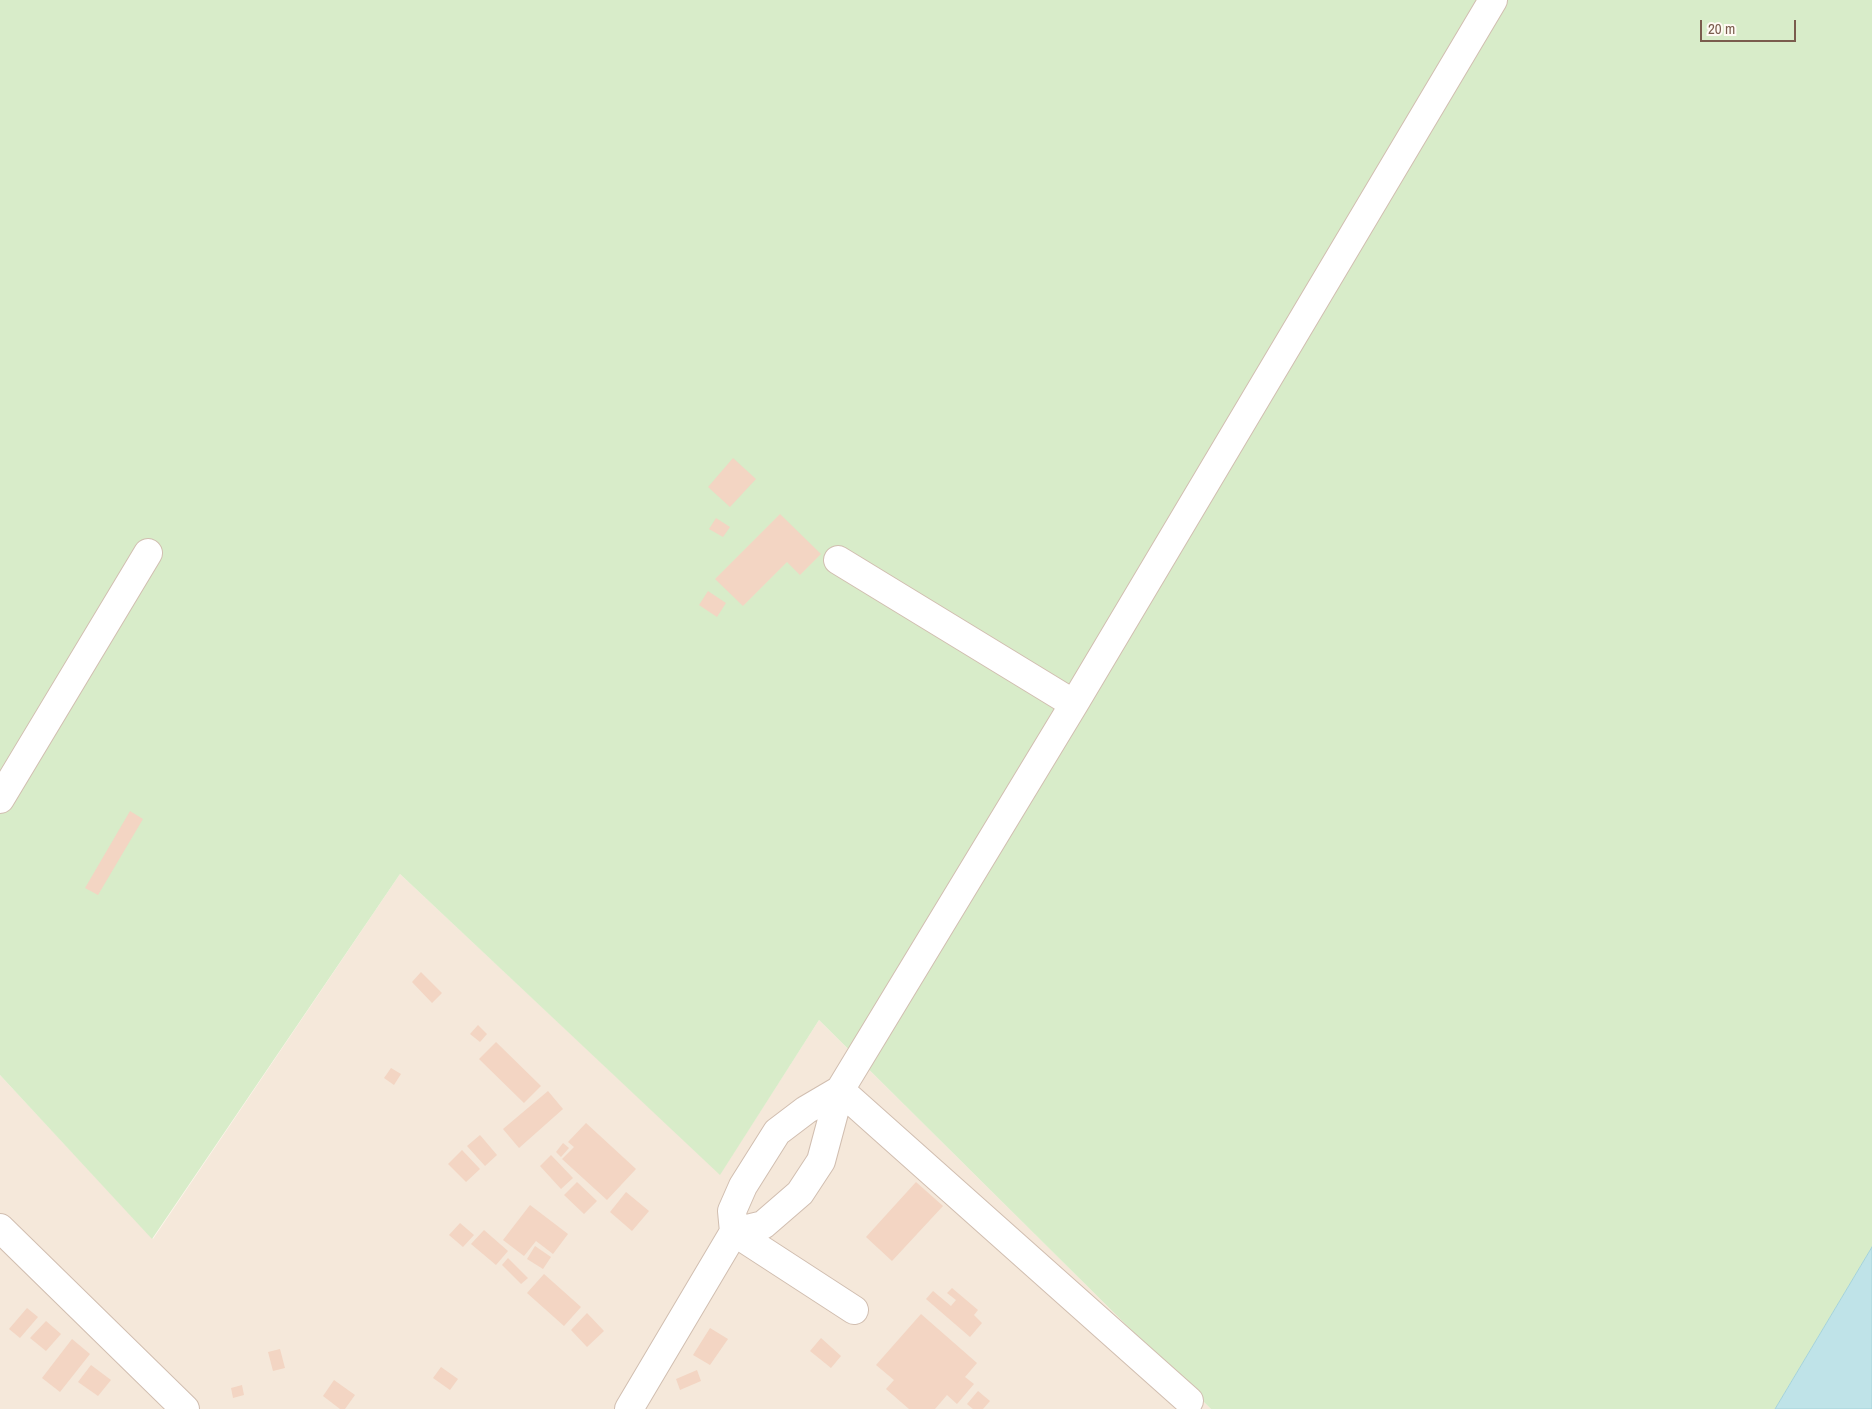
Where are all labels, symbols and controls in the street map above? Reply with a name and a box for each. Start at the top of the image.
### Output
scale bar [1702,10,1798,42]
text: 20 m [1708,18,1735,39]

